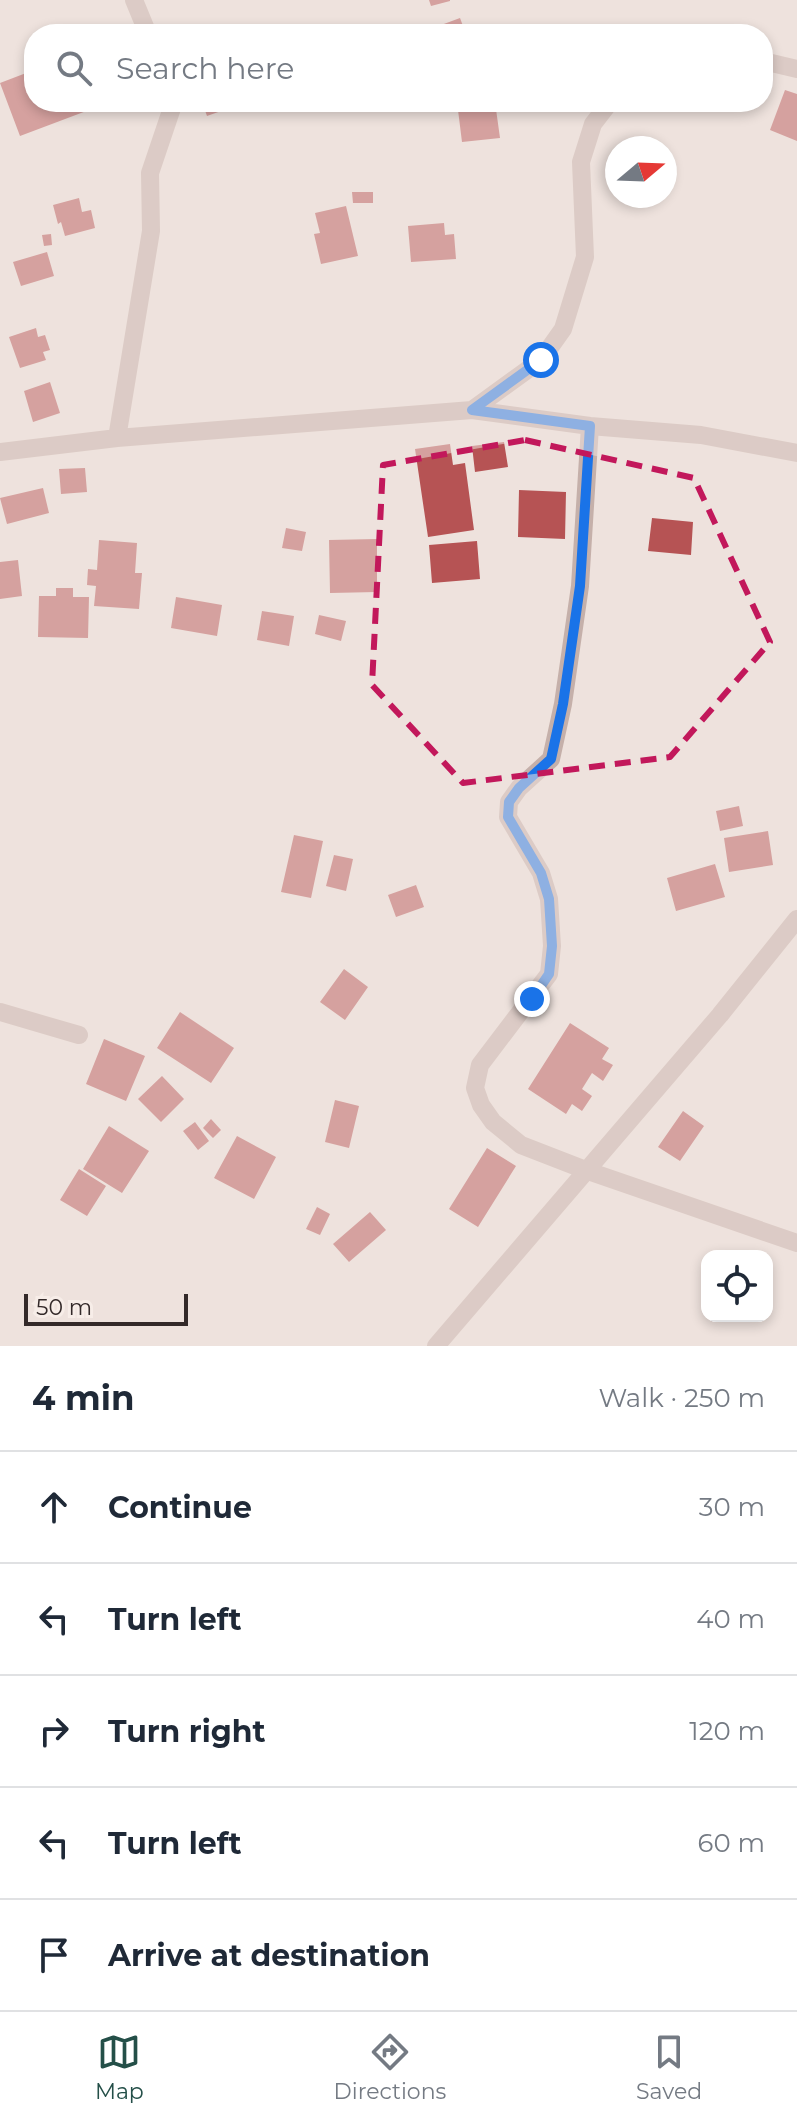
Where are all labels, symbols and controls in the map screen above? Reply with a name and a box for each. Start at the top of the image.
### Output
search box [24,24,773,112]
icon: search [52,46,96,90]
text: Search here [116,50,294,87]
north arrow [605,136,677,208]
route start [523,342,559,378]
route end [514,981,550,1017]
map controls [701,1250,773,1322]
button: locate [701,1250,773,1322]
scale bar [24,1290,188,1326]
text: 50 m [36,1294,92,1321]
text: 4 min [32,1377,134,1419]
text: Walk · 250 m [598,1382,765,1414]
icon: ahead [32,1485,76,1529]
text: Continue [108,1489,252,1526]
text: 30 m [699,1491,765,1523]
icon: left [32,1597,76,1641]
text: Turn left [108,1601,241,1638]
text: 40 m [696,1603,765,1635]
icon: right [32,1709,76,1753]
text: Turn right [108,1713,265,1750]
text: 120 m [689,1715,765,1747]
icon: left [32,1821,76,1865]
text: Turn left [108,1825,241,1862]
text: 60 m [698,1827,765,1859]
icon: arrive [32,1933,76,1977]
text: Arrive at destination [108,1937,430,1974]
tab: Map [95,2030,144,2105]
tab: Directions [334,2030,446,2105]
tab: Saved [636,2030,702,2105]

